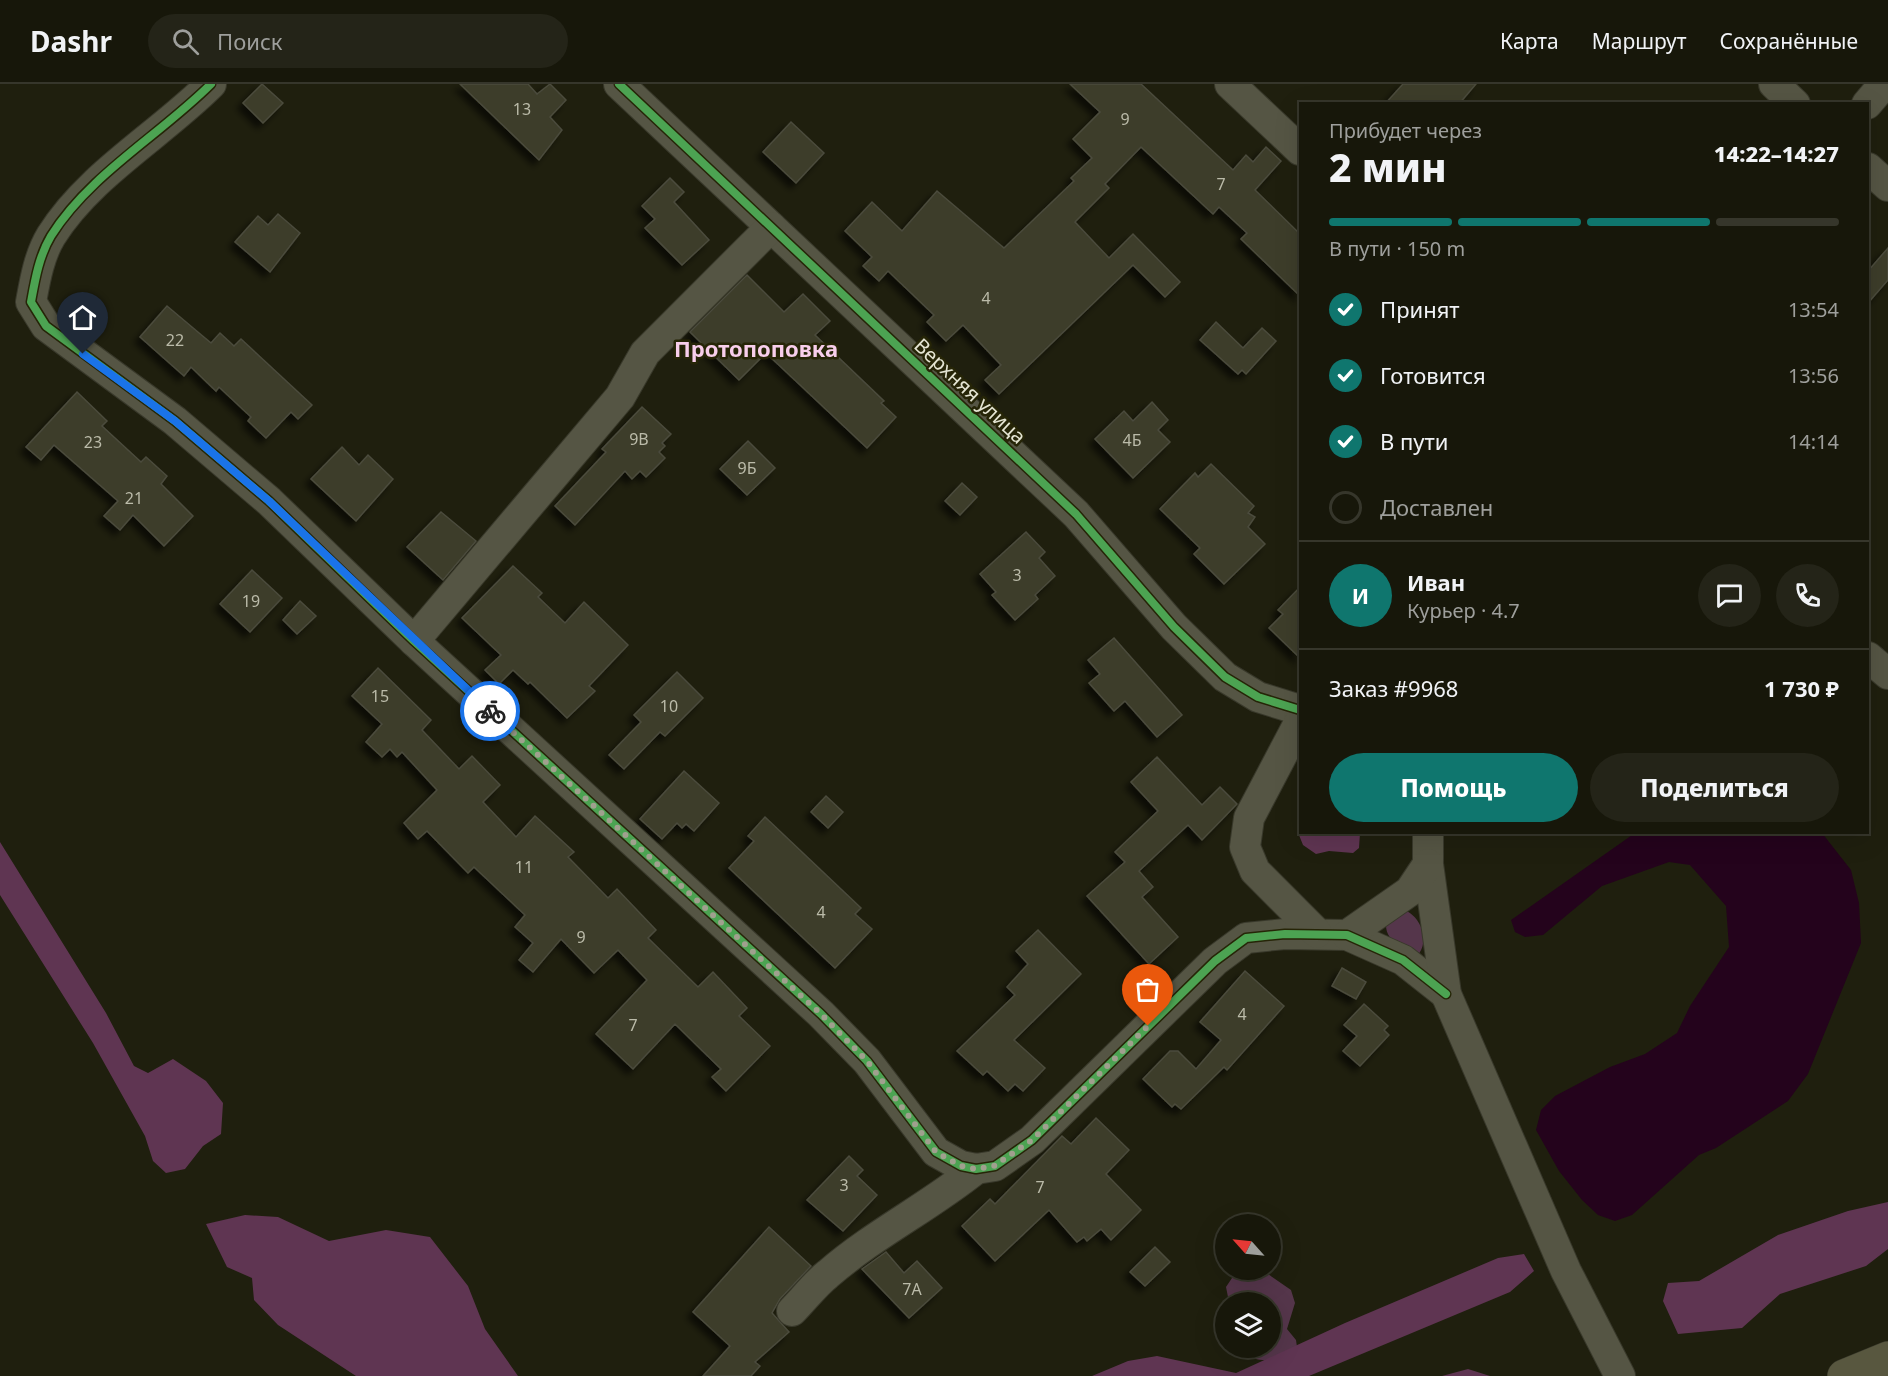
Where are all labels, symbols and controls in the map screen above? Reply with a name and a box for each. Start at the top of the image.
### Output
search box [148,14,568,68]
text: Dashr [30,22,112,60]
icon: search [169,25,202,58]
text: Поиск [217,26,282,56]
text: Карта [1500,27,1559,55]
text: Маршрут [1592,27,1687,55]
text: Сохранённые [1720,27,1858,55]
house number: 13 [513,98,531,120]
house number: 9 [1120,108,1130,130]
text: Прибудет через [1329,117,1482,144]
text: 14:22–14:27 [1714,138,1839,168]
text: 2 мин [1329,140,1447,193]
house number: 7 [1216,173,1226,195]
text: В пути · 150 m [1329,235,1465,262]
house number: 4 [981,287,991,309]
pin [57,292,108,354]
icon: check [1329,293,1362,326]
text: Принят [1380,294,1460,324]
text: 13:54 [1788,296,1839,323]
icon: home [66,301,99,334]
house number: 22 [166,329,184,351]
street label: Верхняя улица [909,332,1032,449]
district label: Протопоповка [674,333,838,363]
icon: check [1329,359,1362,392]
text: Готовится [1380,360,1486,390]
text: 13:56 [1788,362,1839,389]
icon: check [1329,425,1362,458]
text: В пути [1380,426,1448,456]
house number: 9В [629,428,649,450]
text: 14:14 [1788,428,1839,455]
house number: 4Б [1123,429,1142,451]
house number: 23 [84,431,102,453]
house number: 9Б [738,457,757,479]
house number: 21 [125,487,143,509]
text: Доставлен [1380,492,1493,522]
house number: 3 [1012,564,1022,586]
button: chat [1698,564,1761,627]
button: phone [1776,564,1839,627]
text: Иван [1407,567,1465,597]
text: И [1352,580,1369,610]
house number: 19 [242,590,260,612]
text: Курьер · 4.7 [1407,597,1520,624]
text: Заказ #9968 [1329,673,1458,703]
text: 1 730 ₽ [1764,673,1839,703]
courier [460,681,520,741]
house number: 15 [371,685,389,707]
icon: bike [474,695,507,728]
house number: 10 [660,695,678,717]
button: Помощь [1329,753,1578,822]
button: Поделиться [1590,753,1839,822]
house number: 11 [515,856,533,878]
house number: 4 [816,901,826,923]
house number: 9 [576,926,586,948]
pin [1122,964,1173,1026]
icon: bag [1131,973,1164,1006]
house number: 4 [1237,1003,1247,1025]
house number: 7 [628,1014,638,1036]
house number: 3 [839,1174,849,1196]
house number: 7 [1035,1176,1045,1198]
north arrow [1215,1214,1281,1280]
map controls [1215,1214,1281,1358]
house number: 7А [902,1278,922,1300]
button: layers [1215,1292,1281,1358]

